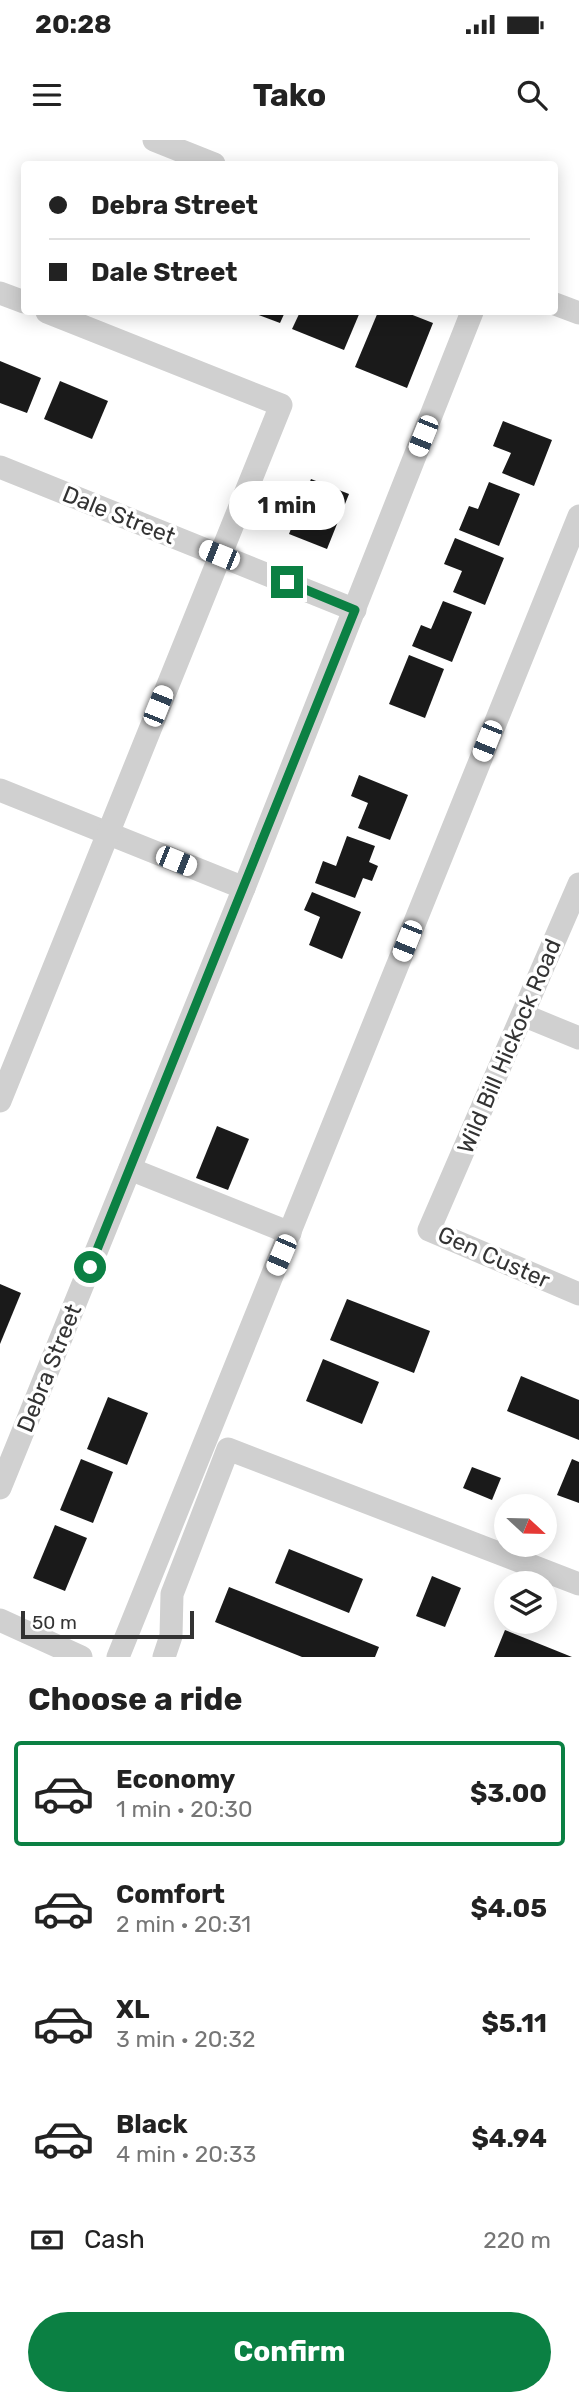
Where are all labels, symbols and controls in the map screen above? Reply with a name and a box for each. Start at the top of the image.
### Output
text: 20:28 [35,9,112,40]
icon: menu [28,76,66,114]
text: Tako [253,76,326,114]
icon: search [513,76,551,114]
text: Debra Street [91,190,258,221]
text: Dale Street [91,257,237,288]
car [406,413,441,459]
street label: Dale Street [59,480,179,550]
callout: 1 min [229,480,345,530]
text: 1 min [258,491,316,519]
car [196,537,243,573]
route end [271,566,303,598]
car [141,683,176,729]
car [470,718,505,764]
car [153,843,200,879]
car [390,918,425,964]
street label: Wild Bill Hickock Road [451,935,567,1157]
street label: Gen Custer [434,1220,555,1294]
car [264,1232,299,1278]
route start [74,1251,106,1283]
street label: Debra Street [11,1300,87,1436]
north arrow [494,1494,556,1558]
map controls [494,1494,557,1634]
button: layers [494,1571,557,1634]
scale bar [21,1608,194,1640]
text: 50 m [32,1611,77,1634]
text: Choose a ride [28,1680,242,1718]
icon: car [32,1762,95,1825]
text: Economy [116,1764,235,1795]
text: $3.00 [470,1778,547,1809]
text: 1 min · 20:30 [116,1795,253,1823]
icon: car [32,1877,95,1940]
text: Comfort [116,1879,225,1910]
text: $4.05 [470,1893,547,1924]
text: 2 min · 20:31 [116,1910,251,1938]
icon: car [32,1992,95,2055]
text: XL [116,1994,149,2025]
text: $5.11 [481,2008,547,2039]
text: 3 min · 20:32 [116,2025,256,2053]
icon: car [32,2107,95,2170]
text: Black [116,2109,188,2140]
text: $4.94 [471,2123,547,2154]
text: 4 min · 20:33 [116,2140,256,2168]
icon: cash [28,2221,66,2259]
text: Cash [84,2224,145,2255]
text: 220 m [483,2226,551,2254]
button: Confirm [28,2312,551,2392]

